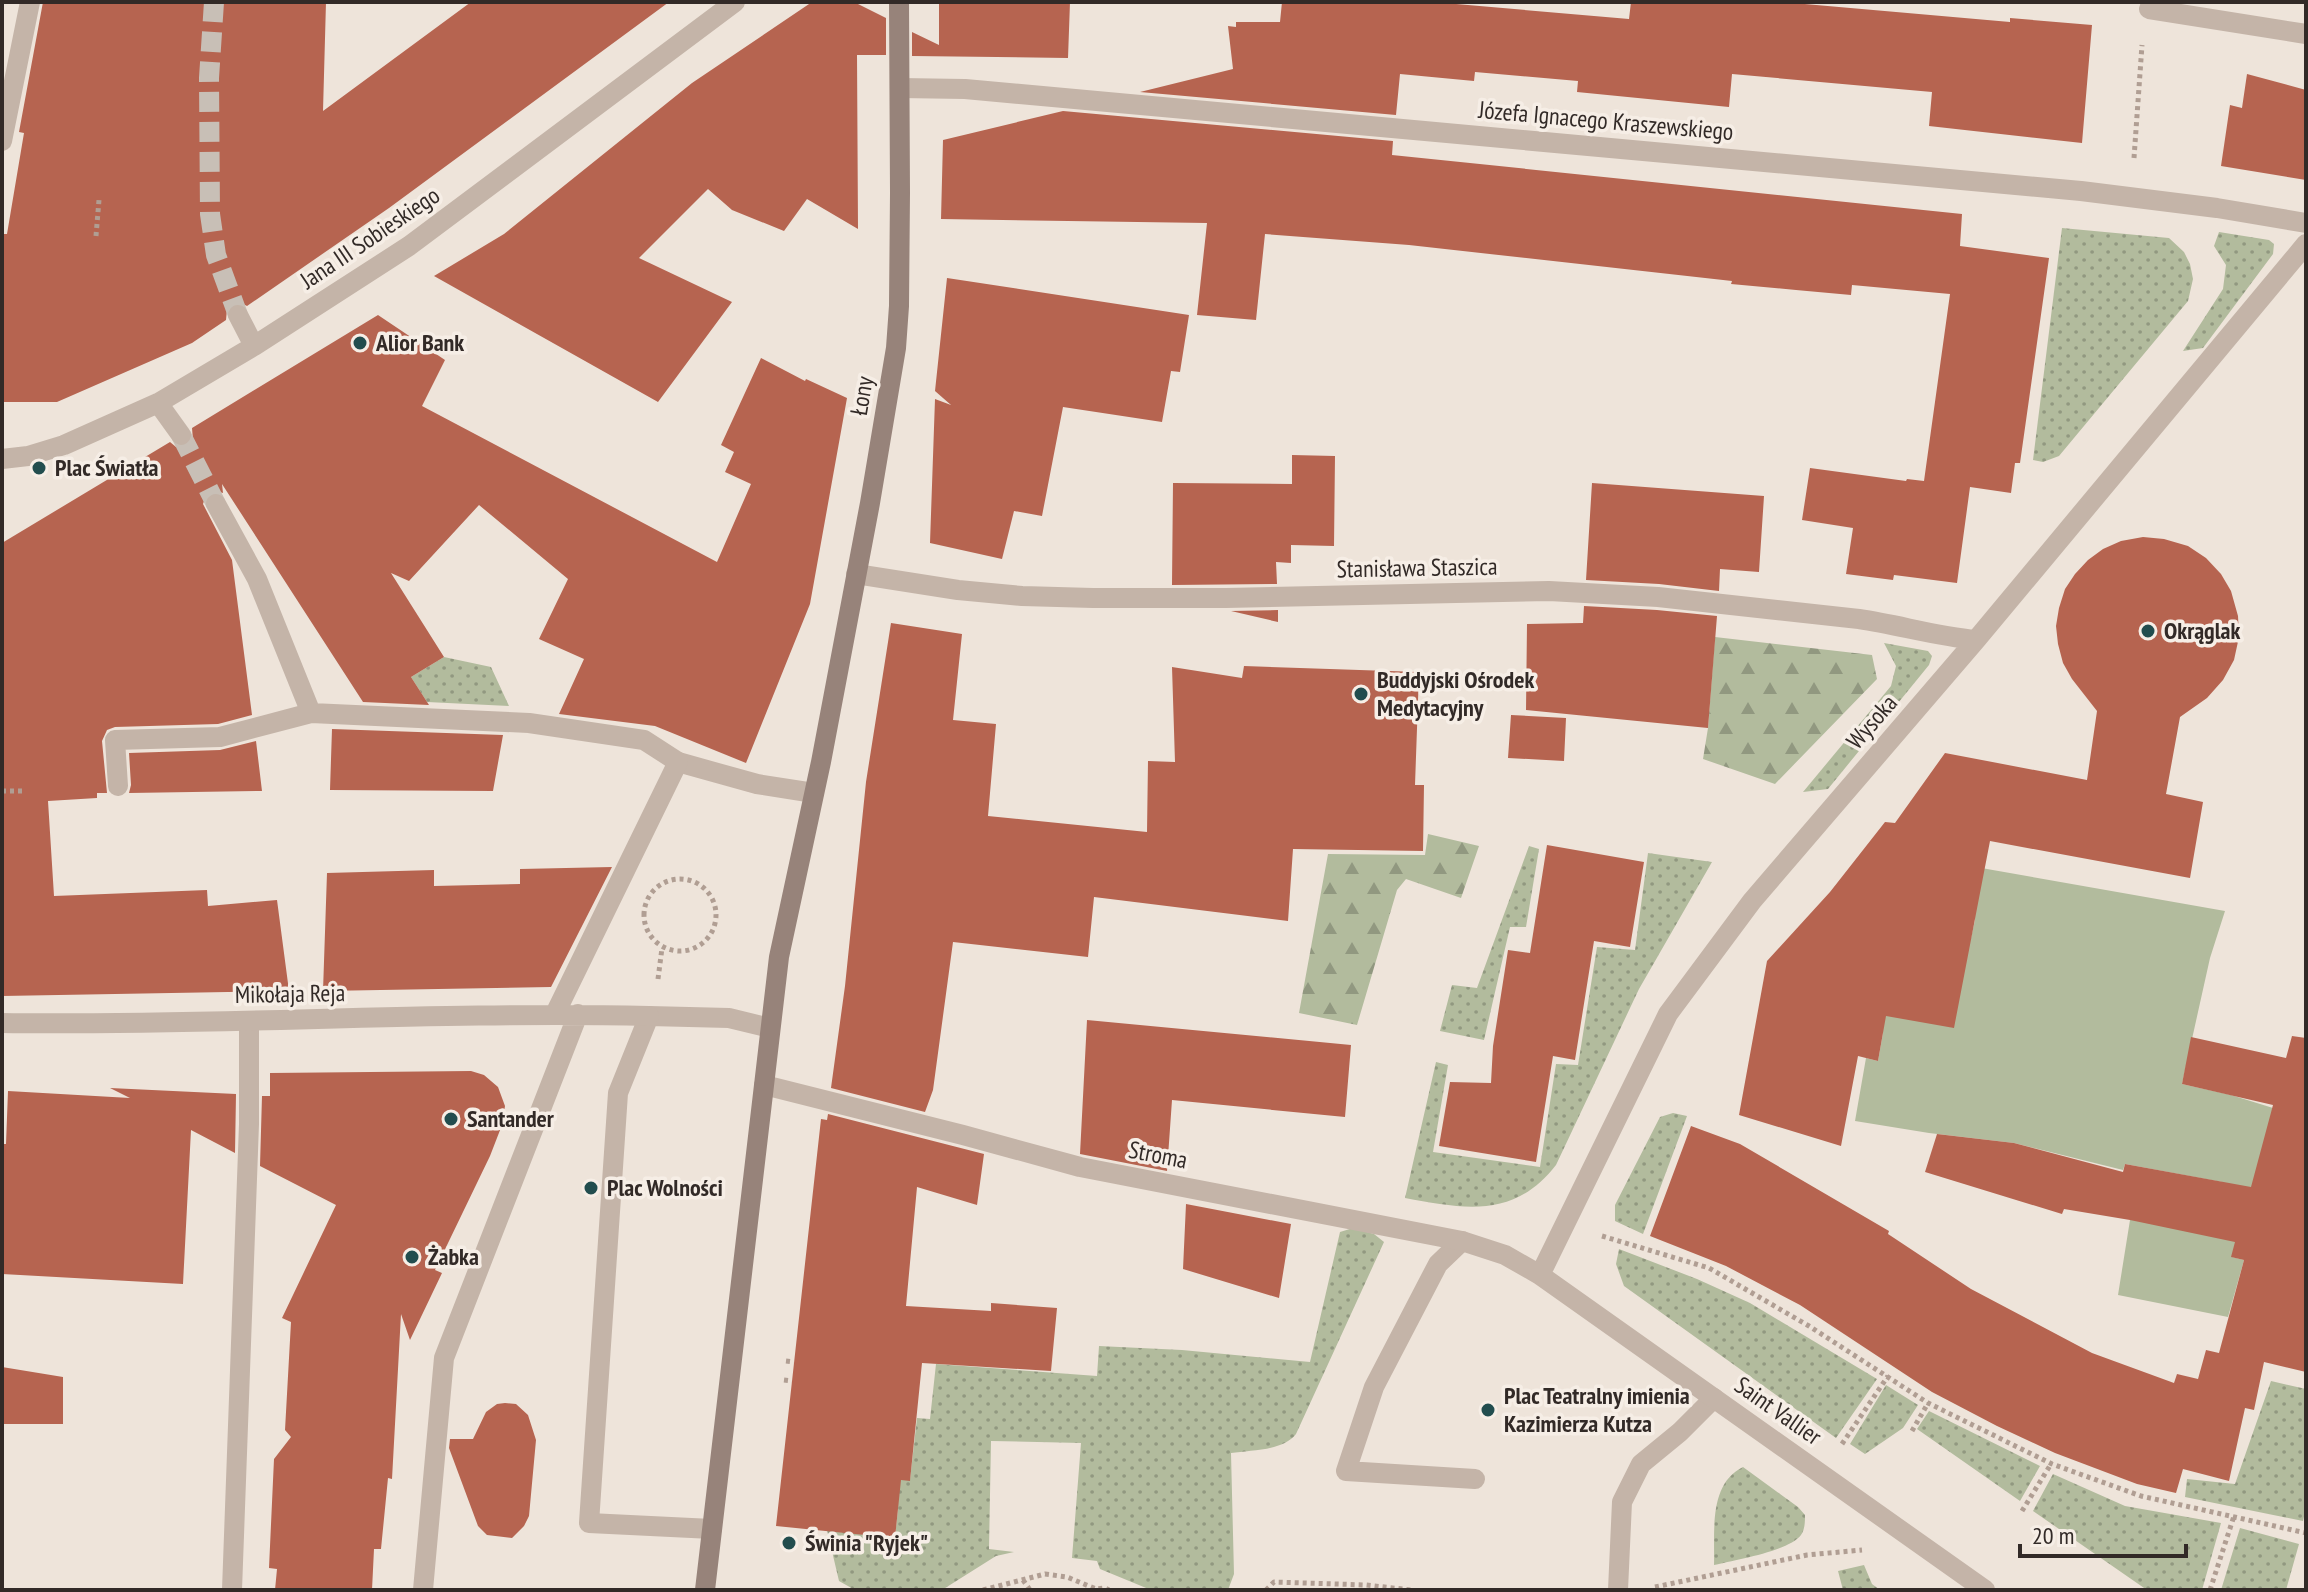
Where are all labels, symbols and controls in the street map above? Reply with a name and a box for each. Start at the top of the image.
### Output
street label: Józefa Ignacego Kraszewskiego [1476,94,1735,147]
street label: Jana III Sobieskiego [293,180,445,296]
place label: Alior Bank [375,327,464,358]
marker: Alior Bank [351,334,369,352]
street label: Łony [843,374,880,418]
place label: Plac Światła [55,452,159,483]
marker: Plac Światła [30,459,48,477]
street label: Stanisława Staszica [1336,551,1498,584]
place label: Okrąglak [2164,615,2240,646]
marker: Okrąglak [2139,622,2157,640]
place label: Buddyjski Ośrodek Medytacyjny [1377,664,1534,723]
marker: Buddyjski Ośrodek Medytacyjny [1352,685,1370,703]
street label: Wysoka [1839,688,1904,755]
street label: Mikołaja Reja [235,977,345,1010]
place label: Santander [467,1103,555,1134]
marker: Santander [442,1110,460,1128]
street label: Stroma [1126,1134,1190,1175]
place label: Plac Wolności [607,1172,723,1203]
marker: Plac Wolności [582,1179,600,1197]
place label: Żabka [428,1241,479,1272]
marker: Żabka [403,1248,421,1266]
street label: Saint Vallier [1729,1369,1828,1452]
place label: Plac Teatralny imienia Kazimierza Kutza [1504,1380,1690,1439]
marker: Plac Teatralny imienia Kazimierza Kutza [1479,1401,1497,1419]
scale bar [2020,1508,2186,1558]
text: 20 m [2032,1520,2074,1551]
place label: Świnia "Ryjek" [805,1527,928,1558]
marker: Świnia "Ryjek" [780,1534,798,1552]

